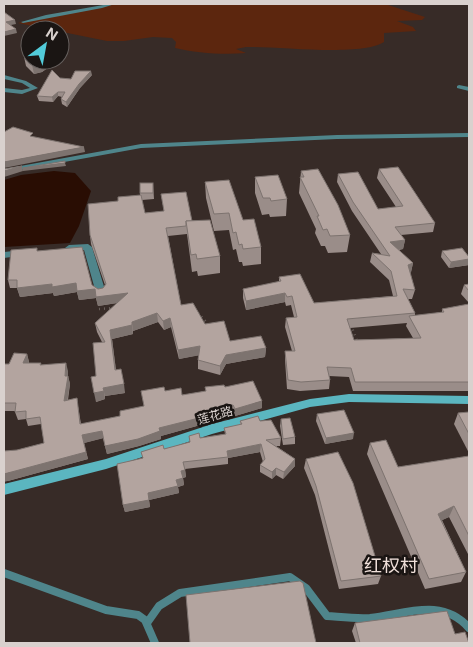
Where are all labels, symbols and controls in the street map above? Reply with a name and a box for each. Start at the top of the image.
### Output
north arrow [20,20,70,70]
text: N [43,24,61,44]
street label: 莲花路 [196,403,234,427]
district label: 红权村 [364,555,418,576]

